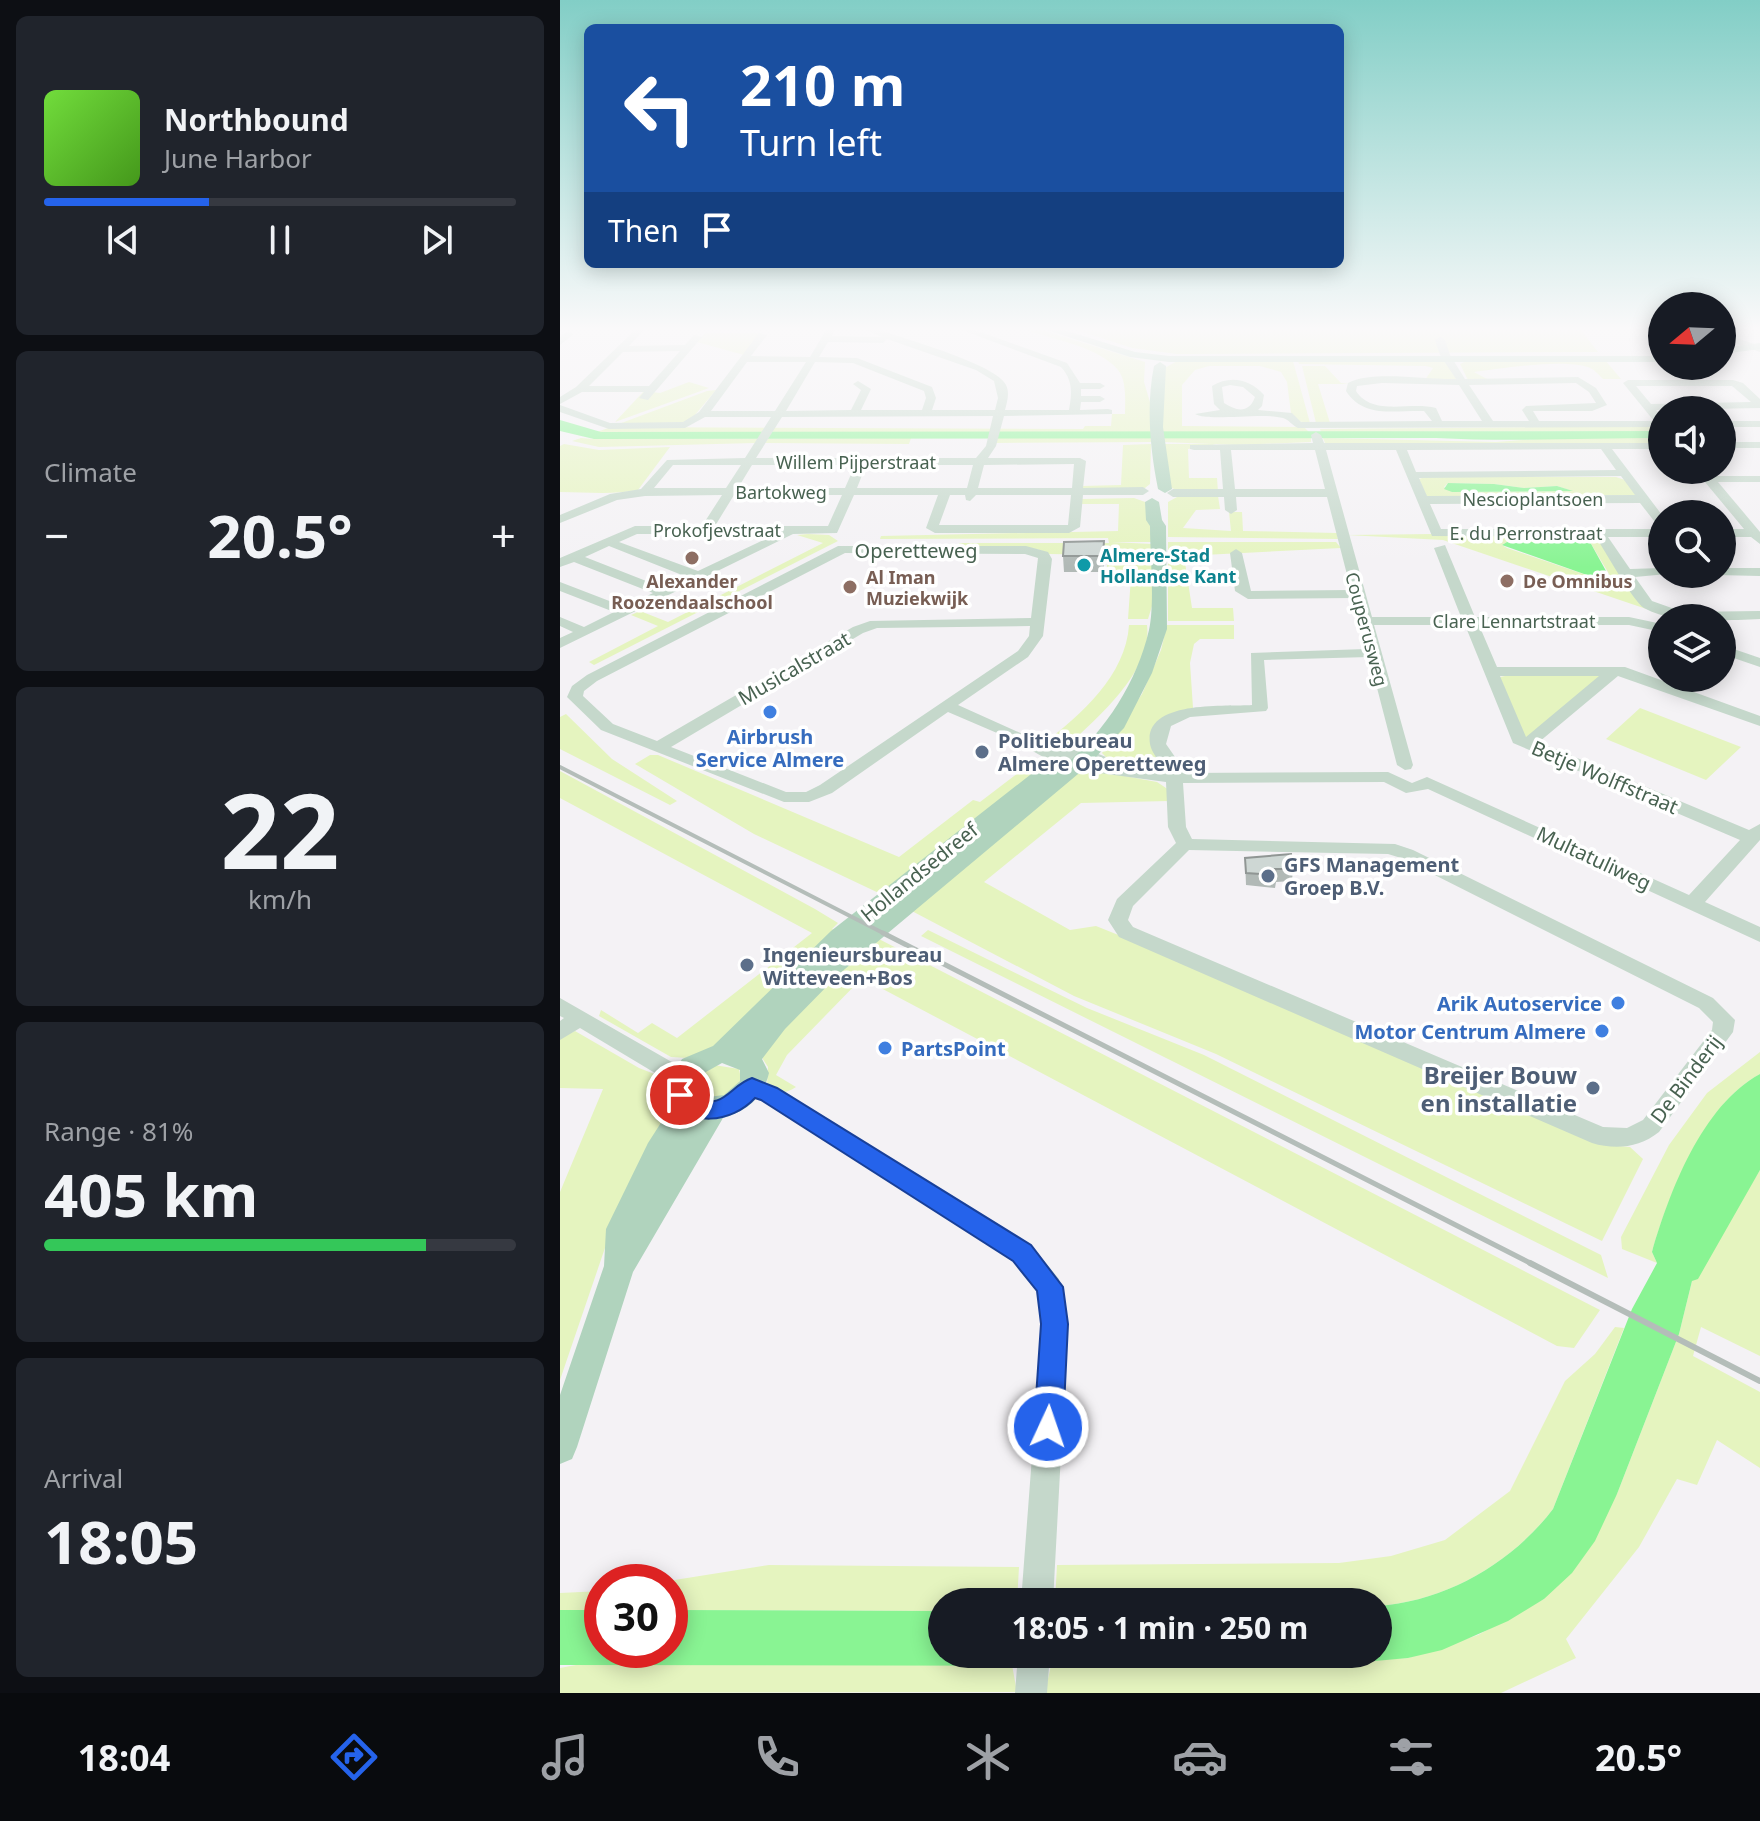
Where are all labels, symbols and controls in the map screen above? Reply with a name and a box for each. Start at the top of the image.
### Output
text: 210 m [740,46,905,122]
icon: left [608,56,712,160]
text: Northbound [164,99,349,140]
text: Turn left [740,118,882,167]
text: June Harbor [164,140,312,176]
icon: arrive [695,208,739,252]
text: Then [608,210,679,251]
icon: previous [101,218,145,262]
icon: pause [258,218,302,262]
icon: next [415,218,459,262]
north arrow [1648,292,1736,380]
map controls [1648,292,1736,692]
button: sound [1648,396,1736,484]
street label: Willem Pijperstraat [776,450,937,474]
text: Climate [44,454,137,490]
street label: Bartokweg [735,480,827,504]
street label: Nescioplantsoen [1463,487,1603,511]
text: 20.5° [207,494,353,576]
button: search [1648,500,1736,588]
text: − [44,505,69,565]
text: + [491,505,516,565]
street label: Prokofjevstraat [653,518,782,542]
street label: E. du Perronstraat [1450,521,1603,545]
street label: Operetteweg [855,537,977,564]
place label: Almere-Stad Hollandse Kant [1100,543,1237,588]
marker: Alexander Roozendaalschool [683,549,701,567]
marker: Almere-Stad Hollandse Kant [1075,556,1093,574]
place label: Al Iman Muziekwijk [866,565,969,610]
place label: Alexander Roozendaalschool [611,569,773,614]
street label: Couperusweg [1340,569,1394,689]
place label: De Omnibus [1523,569,1633,593]
marker: De Omnibus [1498,572,1516,590]
marker: Al Iman Muziekwijk [841,578,859,596]
button: layers [1648,604,1736,692]
street label: Clare Lennartstraat [1433,609,1596,633]
street label: Musicalstraat [733,625,855,711]
marker: Airbrush Service Almere [761,703,779,721]
place label: Airbrush Service Almere [696,723,844,773]
place label: Politiebureau Almere Operetteweg [998,727,1206,777]
street label: Betje Wolffstraat [1528,734,1682,820]
marker: Politiebureau Almere Operetteweg [973,743,991,761]
text: 22 [221,758,339,899]
street label: Hollandsedreef [855,816,984,928]
street label: Multatuliweg [1532,820,1656,896]
place label: GFS Management Groep B.V. [1284,851,1460,901]
marker: GFS Management Groep B.V. [1259,867,1277,885]
text: km/h [248,881,312,917]
place label: Ingenieursbureau Witteveen+Bos [763,941,942,991]
marker: Ingenieursbureau Witteveen+Bos [738,956,756,974]
place label: Arik Autoservice [1437,990,1602,1017]
marker: Arik Autoservice [1609,994,1627,1012]
place label: Motor Centrum Almere [1355,1018,1586,1045]
marker: Motor Centrum Almere [1593,1022,1611,1040]
street label: De Binderij [1644,1029,1728,1129]
place label: PartsPoint [901,1035,1006,1062]
marker: PartsPoint [876,1039,894,1057]
place label: Breijer Bouw en installatie [1421,1058,1577,1119]
pin [646,1061,714,1129]
icon: arrive [658,1073,702,1117]
marker: Breijer Bouw en installatie [1584,1079,1602,1097]
text: Range · 81% [44,1113,193,1149]
text: 405 km [44,1153,258,1235]
position arrow [1006,1385,1090,1469]
text: Arrival [44,1460,123,1496]
text: 18:05 [44,1500,198,1582]
speed limit sign: 30 [584,1564,688,1668]
text: 18:05 · 1 min · 250 m [1012,1607,1308,1648]
icon: directions [326,1729,382,1785]
icon: music [537,1729,593,1785]
icon: phone [749,1729,805,1785]
icon: climate [960,1729,1016,1785]
icon: car [1172,1729,1228,1785]
icon: filters [1383,1729,1439,1785]
text: 18:04 [78,1733,170,1782]
text: 20.5° [1595,1733,1682,1782]

